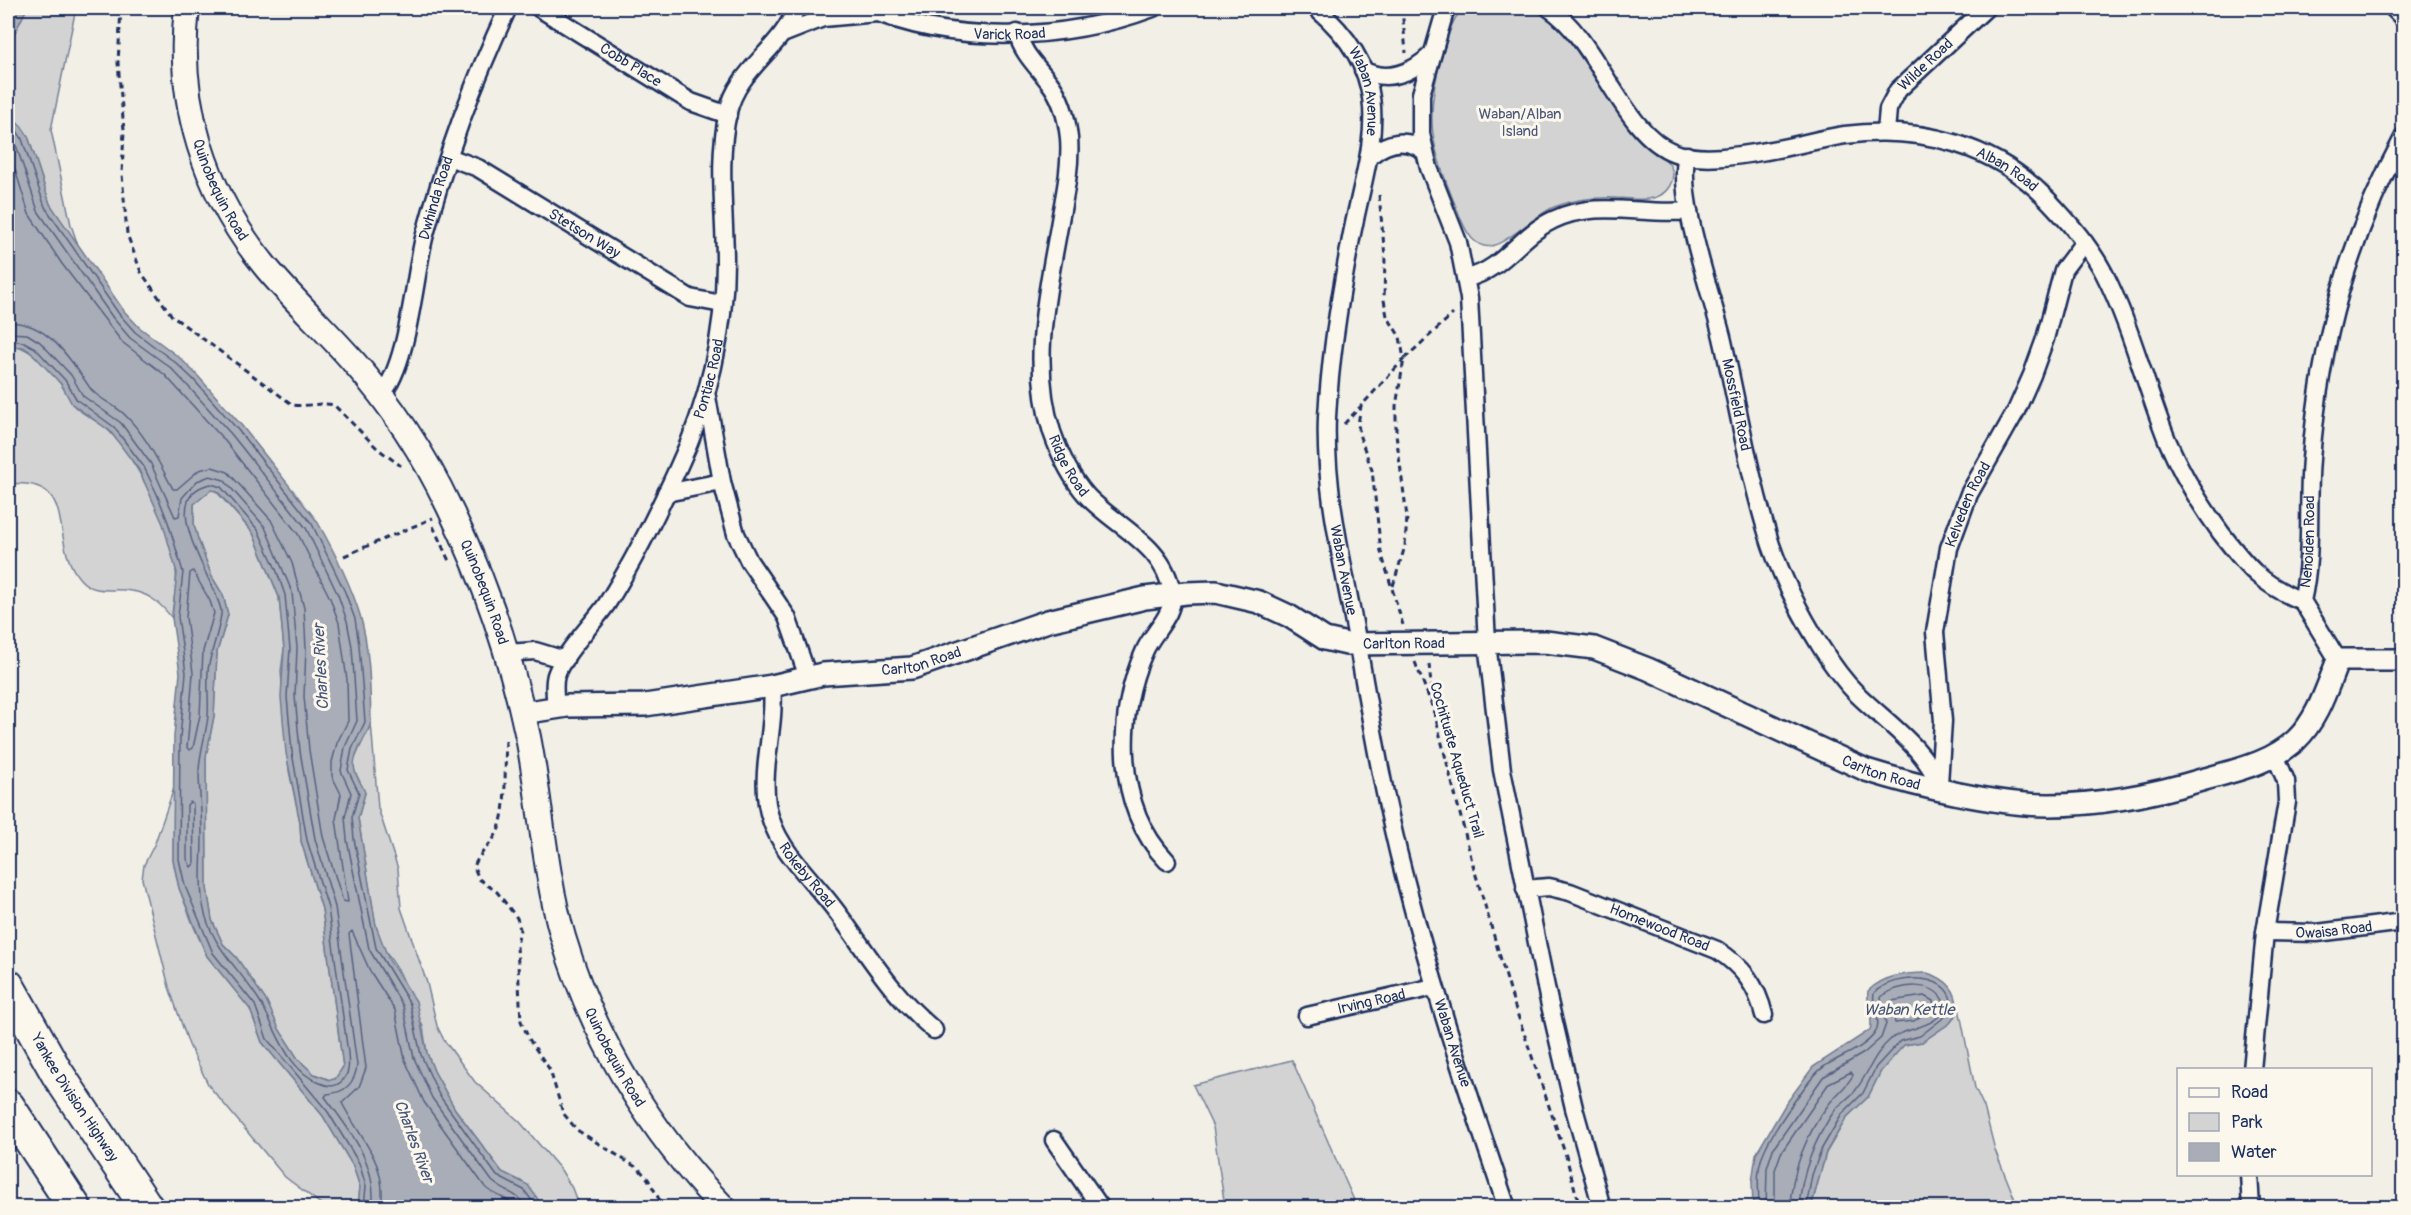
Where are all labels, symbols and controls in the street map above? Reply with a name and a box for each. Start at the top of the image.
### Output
street label: Varick Road [973,24,1046,45]
street label: Wilde Road [1894,35,1957,95]
street label: Cobb Place [596,39,666,92]
street label: Waban Avenue [1344,44,1381,137]
park label: Waban/Alban Island [1478,105,1562,141]
street label: Quinobequin Road [188,137,252,245]
street label: Alban Road [1973,143,2042,196]
street label: Dwhinda Road [415,154,458,242]
street label: Stetson Way [545,205,624,263]
street label: Pontiac Road [690,337,728,422]
street label: Mossfield Road [1717,357,1755,453]
street label: Ridge Road [1044,432,1093,501]
street label: Kelveden Road [1941,459,1995,550]
street label: Nehoiden Road [2296,495,2319,589]
street label: Waban Avenue [1325,523,1361,617]
street label: Quinobequin Road [455,537,512,647]
water label: Charles River [309,621,333,711]
street label: Carlton Road [1363,634,1445,654]
street label: Carlton Road [881,643,964,680]
street label: Cochituate Aqueduct Trail [1425,680,1488,840]
street label: Carlton Road [1839,751,1922,795]
street label: Rokeby Road [774,839,839,912]
street label: Homewood Road [1607,900,1712,956]
street label: Owaisa Road [2295,917,2374,943]
street label: Irving Road [1336,985,1407,1019]
street label: Waban Avenue [1429,997,1475,1090]
water label: Waban Kettle [1864,1000,1956,1020]
street label: Quinobequin Road [580,1004,649,1111]
street label: Yankee Division Highway [26,1029,123,1166]
legend [2177,1068,2372,1176]
text: Road [2231,1081,2268,1104]
water label: Charles River [390,1097,439,1187]
text: Park [2231,1111,2263,1134]
text: Water [2231,1141,2277,1164]

